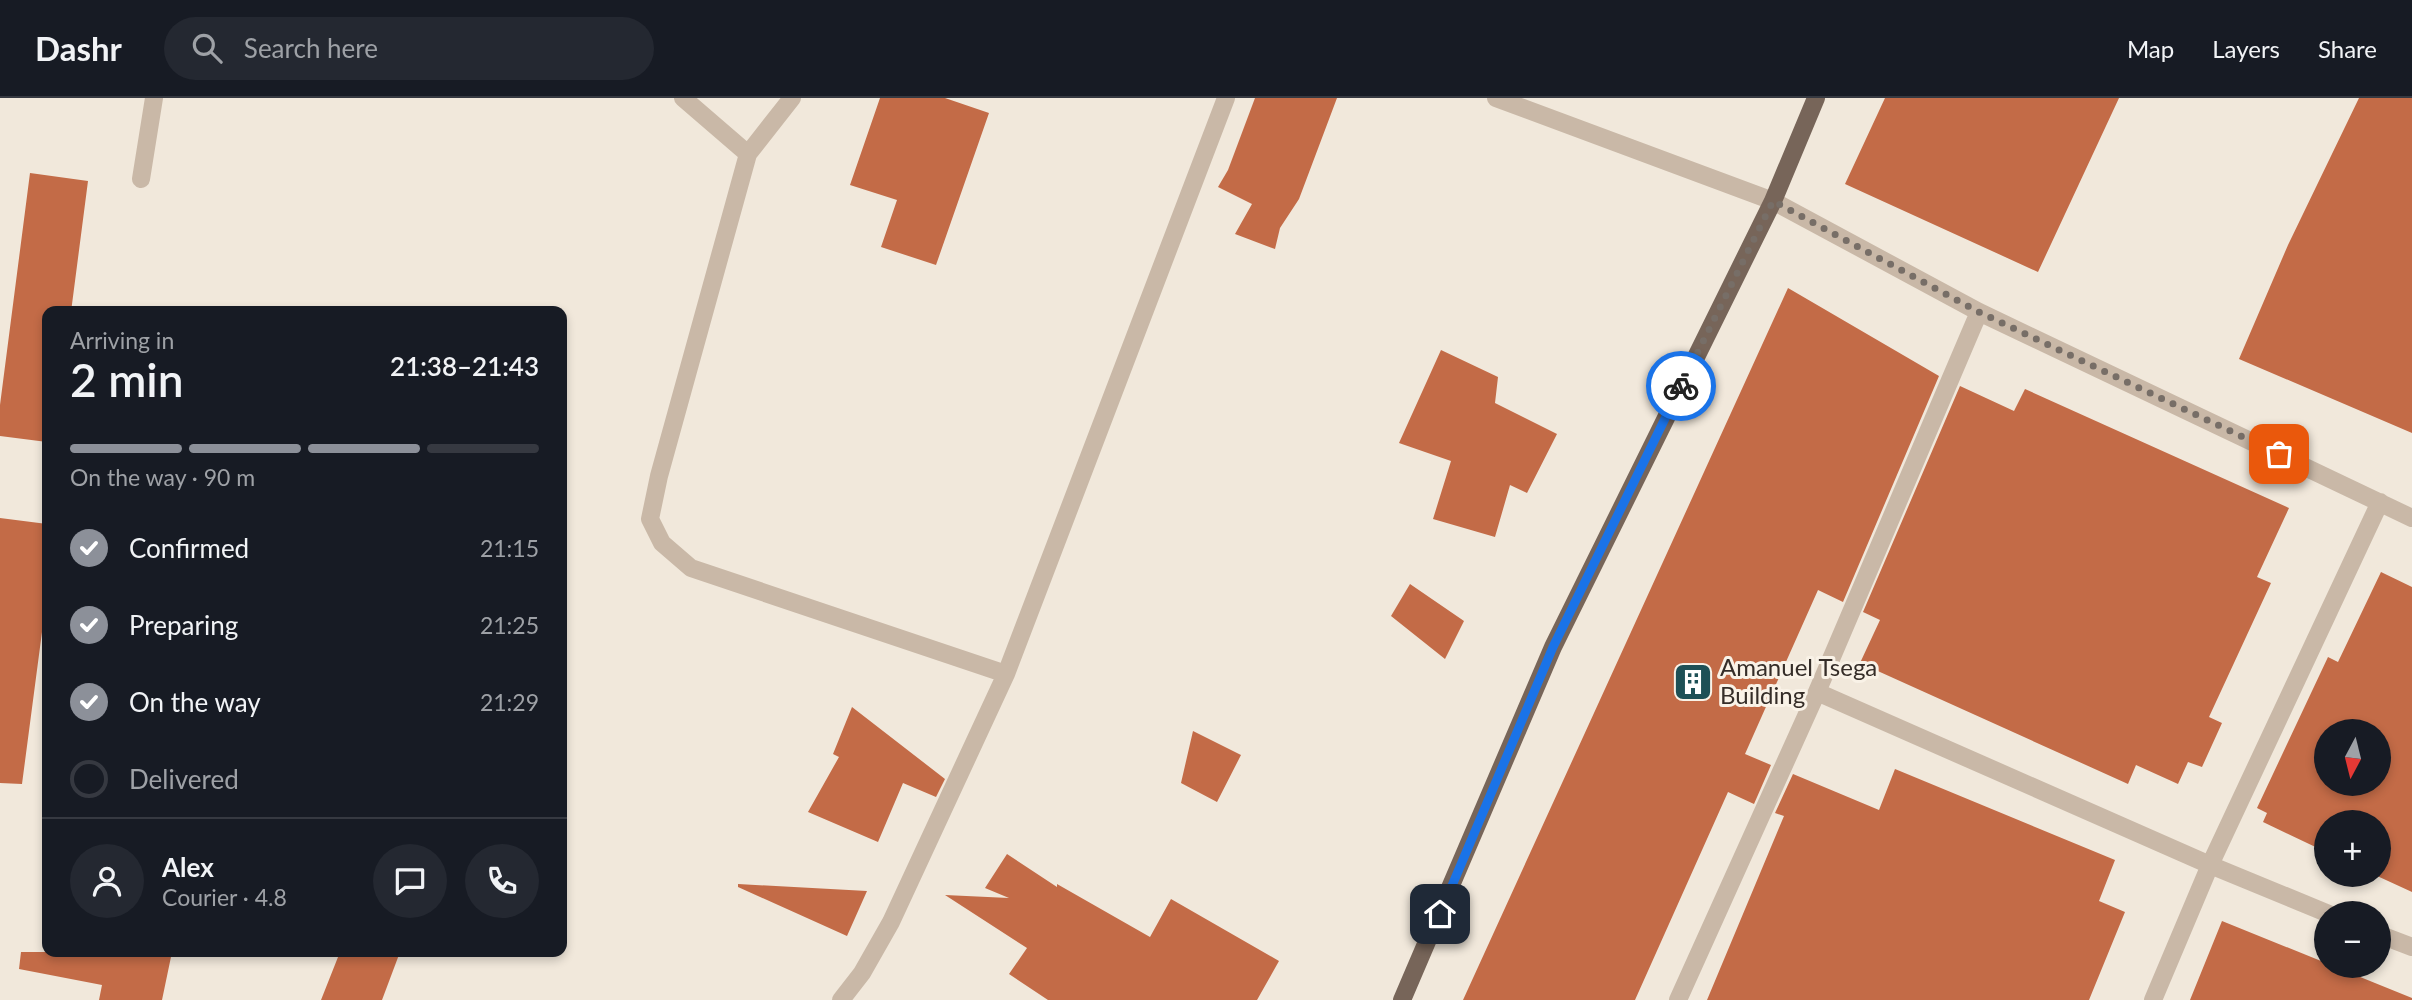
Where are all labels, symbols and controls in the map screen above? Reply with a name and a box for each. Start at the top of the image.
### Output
search box [164,17,654,80]
text: Dashr [35,28,122,68]
icon: search [188,29,226,67]
text: Search here [244,32,378,64]
text: Map [2127,34,2174,63]
text: Layers [2212,34,2280,63]
text: Share [2318,34,2377,63]
text: Arriving in [70,326,174,354]
text: 21:38–21:43 [390,350,539,382]
courier [1646,351,1716,421]
text: 2 min [70,352,184,407]
icon: bike [1662,367,1700,405]
pin [2249,424,2309,484]
icon: bag [2260,435,2298,473]
text: On the way · 90 m [70,463,255,491]
icon: check [70,529,108,567]
text: Confirmed [129,532,249,564]
text: 21:15 [480,534,539,562]
icon: check [70,606,108,644]
text: Preparing [129,609,238,641]
text: 21:25 [480,611,539,639]
place label: Amanuel Tsega Building [1720,652,1877,709]
building icon: Amanuel Tsega Building [1672,661,1714,703]
icon: check [70,683,108,721]
text: On the way [129,686,261,718]
text: 21:29 [480,688,539,716]
north arrow [2314,719,2390,796]
map controls [2314,719,2391,978]
text: Delivered [129,763,239,795]
button: + [2314,810,2391,887]
button: person [70,844,144,918]
button: chat [373,844,447,918]
button: phone [465,844,539,918]
text: Alex [162,851,214,883]
text: Courier · 4.8 [162,883,287,911]
pin [1410,884,1470,944]
icon: home [1421,895,1459,933]
button: − [2314,901,2391,978]

